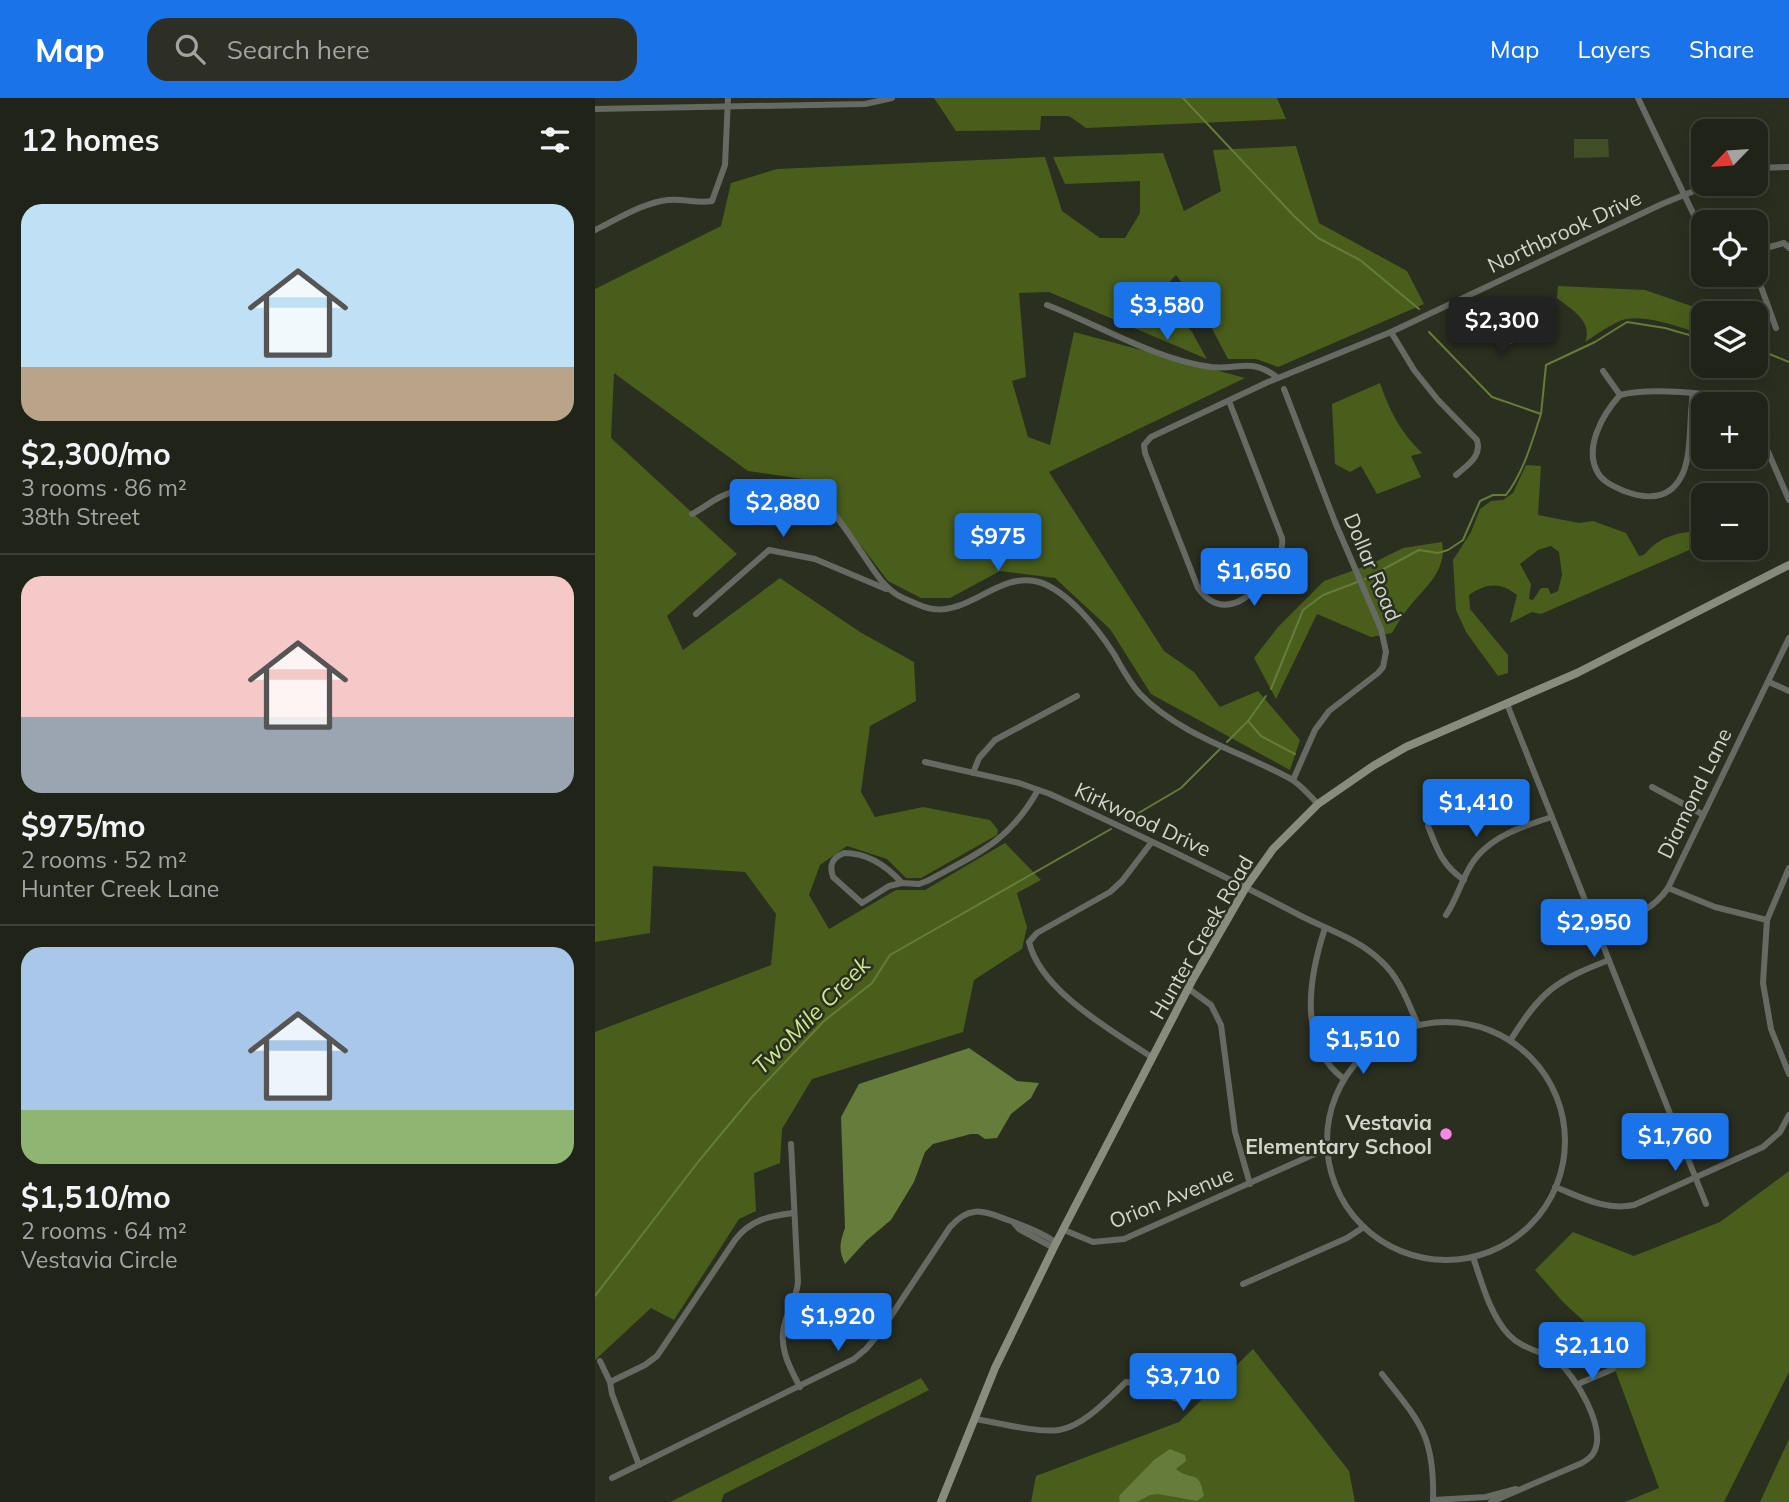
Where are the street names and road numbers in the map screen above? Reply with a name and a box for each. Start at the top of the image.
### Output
street label: Northbrook Drive [1483,184,1645,278]
street label: Dollar Road [1339,509,1407,625]
street label: Diamond Lane [1651,724,1737,862]
street label: Kirkwood Drive [1071,776,1215,862]
street label: Hunter Creek Road [1144,850,1258,1024]
street label: Orion Avenue [1105,1160,1237,1234]

